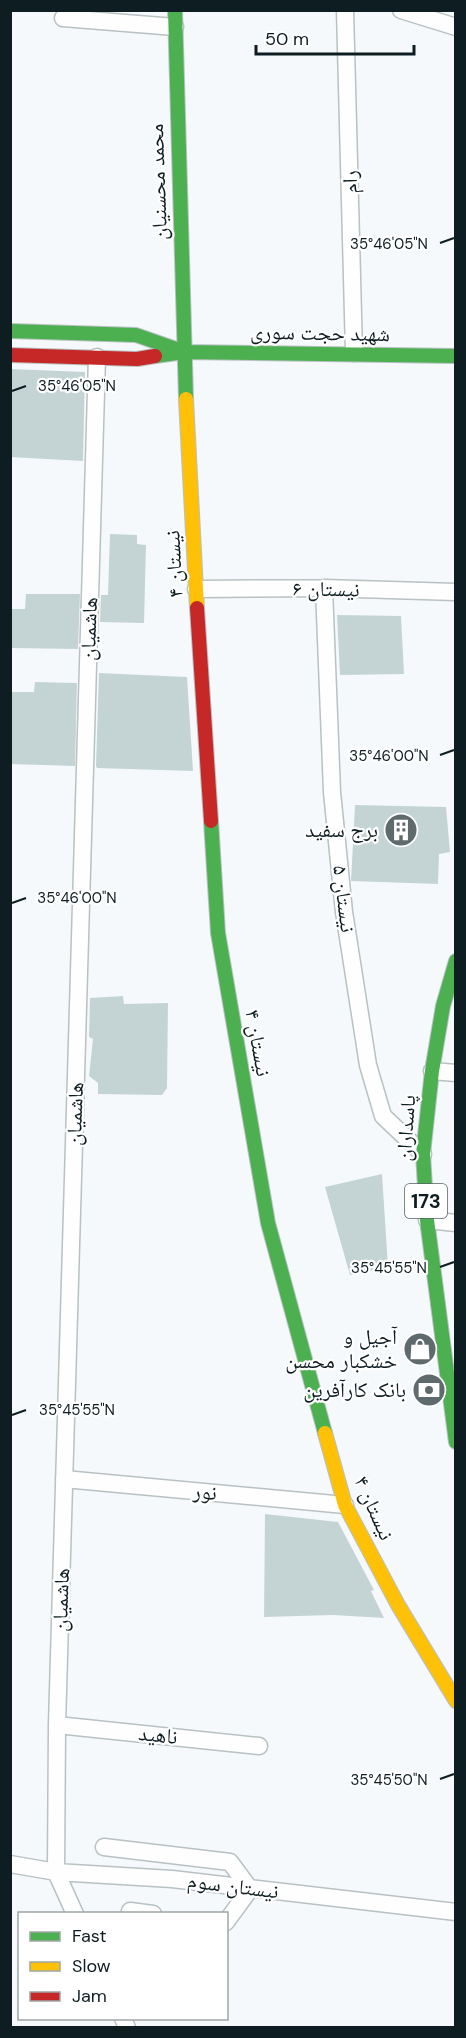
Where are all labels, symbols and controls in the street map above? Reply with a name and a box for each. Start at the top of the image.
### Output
scale bar [256,18,414,56]
text: 50 m [265,27,309,51]
street label: محمد محسنیان [142,123,174,241]
street label: رام [336,170,364,194]
text: 35°46'05"N [350,234,428,254]
street label: شهید حجت سوری [250,318,390,348]
text: 35°46'05"N [38,376,116,396]
street label: نیستان ۴ [158,530,190,598]
street label: نیستان ۶ [292,574,360,604]
street label: هاشمیان [74,597,104,661]
text: 35°46'00"N [349,746,429,766]
building icon: برج سفید [383,812,419,848]
place label: برج سفید [305,816,378,844]
street label: نیستان ۵ [326,864,362,934]
text: 35°46'00"N [37,888,117,908]
street label: نیستان ۴ [238,1007,278,1079]
street label: هاشمیان [60,1082,90,1146]
street label: پاسداران [390,1094,422,1162]
road number: 173 [405,1184,447,1218]
text: 35°45'55"N [351,1258,427,1278]
place label: آجیل و خشکبار محسن [285,1323,398,1375]
shop icon: آجیل و خشکبار محسن [402,1331,438,1367]
bank icon: بانک کارآفرین [411,1372,447,1408]
place label: بانک کارآفرین [303,1376,406,1404]
text: 35°45'55"N [39,1400,115,1420]
street label: نیستان ۴ [347,1471,401,1545]
street label: نور [191,1477,218,1507]
street label: هاشمیان [46,1568,76,1632]
street label: ناهید [137,1719,179,1751]
text: 35°45'50"N [350,1770,428,1790]
street label: نیستان سوم [186,1867,280,1905]
legend [18,1912,228,2020]
text: Fast [72,1924,107,1948]
text: Slow [72,1954,111,1978]
text: Jam [72,1984,107,2008]

